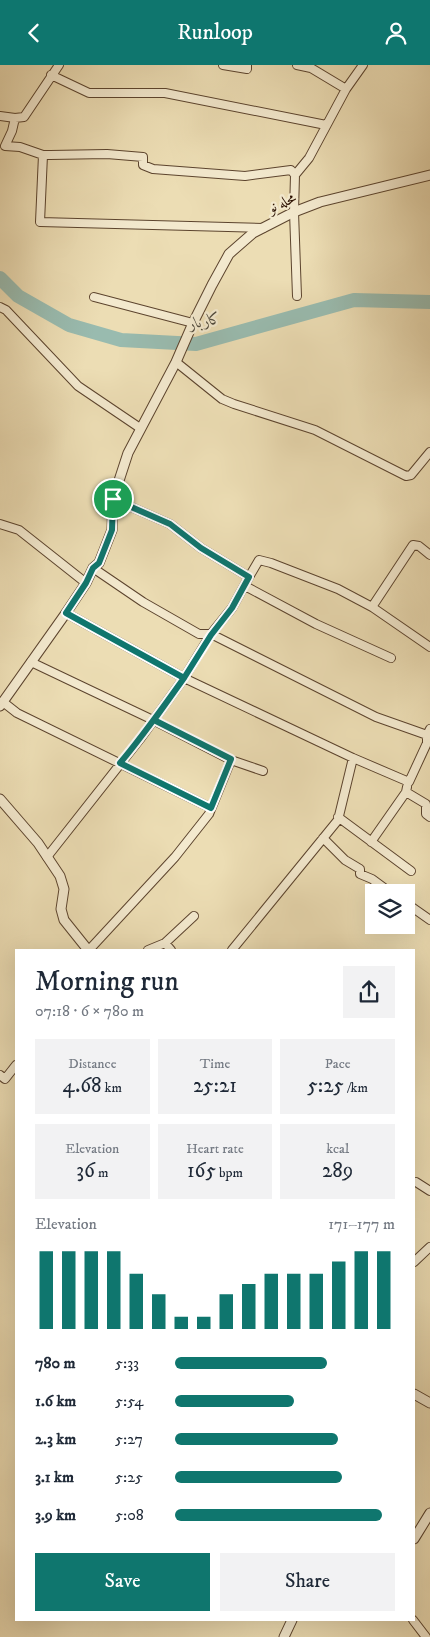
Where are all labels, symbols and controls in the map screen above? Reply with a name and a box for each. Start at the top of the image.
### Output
icon: back [20,19,48,47]
text: Runloop [177,19,253,46]
icon: person [382,19,410,47]
street label: محله نو [263,188,299,219]
water label: کاربار [186,308,223,334]
pin [92,478,134,520]
icon: arrive [99,485,127,513]
map controls [365,884,415,934]
button: layers [365,884,415,934]
text: Morning run [35,964,179,999]
button: share [343,966,395,1018]
text: 07:18 · 6 × 780 m [35,1001,144,1021]
text: Distance [68,1055,116,1073]
text: Time [200,1055,230,1073]
text: Pace [325,1055,351,1073]
text: 4.68 [63,1073,102,1099]
text: 25:21 [193,1073,237,1099]
text: 5:25 [307,1073,344,1099]
text: km [102,1079,122,1097]
text: /km [344,1079,368,1097]
text: Elevation [65,1140,119,1158]
text: Heart rate [186,1140,244,1158]
text: kcal [326,1140,349,1158]
text: 36 [76,1158,95,1184]
text: 165 [187,1158,216,1184]
text: 289 [322,1158,353,1184]
text: m [95,1164,108,1182]
text: bpm [216,1164,243,1182]
text: Elevation [35,1214,97,1234]
text: 171–177 m [328,1214,395,1234]
text: 780 m [35,1353,76,1373]
text: 5:33 [115,1353,139,1373]
text: 1.6 km [35,1391,76,1411]
text: 5:54 [115,1391,143,1411]
text: 2.3 km [35,1429,76,1449]
text: 5:27 [115,1429,143,1449]
text: 3.1 km [35,1467,74,1487]
text: 5:25 [115,1467,143,1487]
text: 3.9 km [35,1505,76,1525]
text: 5:08 [115,1505,144,1525]
button: Save [35,1553,210,1611]
button: Share [220,1553,395,1611]

